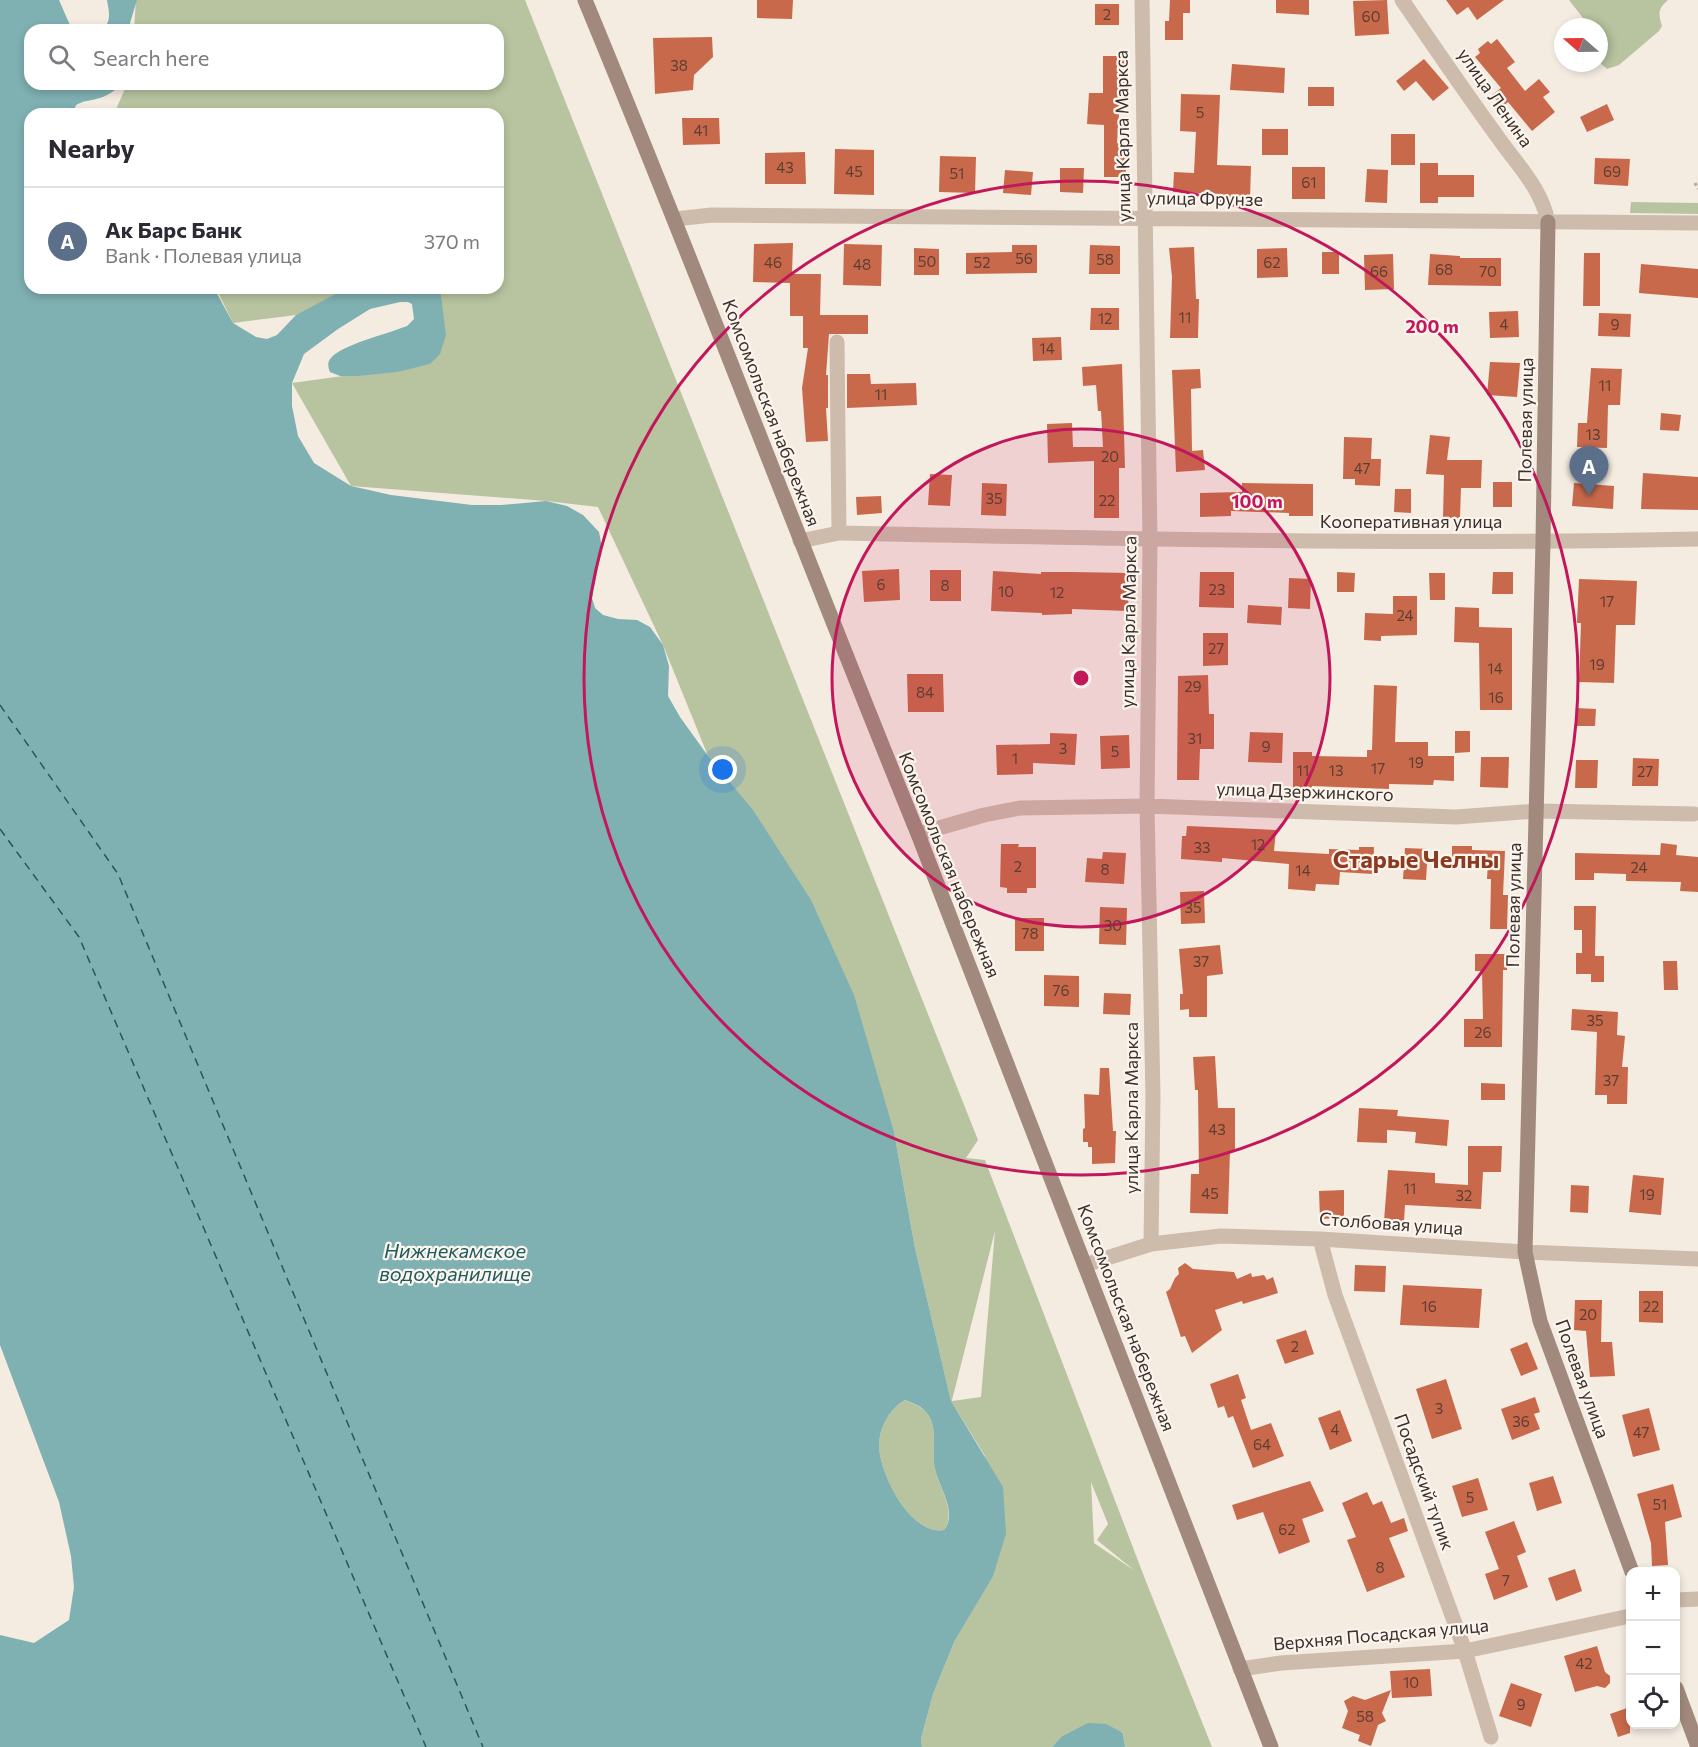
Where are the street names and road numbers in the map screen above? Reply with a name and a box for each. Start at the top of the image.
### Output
street label: улица Ленина [1454,44,1538,151]
street label: улица Карла Маркса [1109,50,1135,222]
street label: улица Фрунзе [1147,186,1263,210]
street label: Комсомольская набережная [718,296,826,529]
street label: Полевая улица [1513,357,1537,483]
street label: Кооперативная улица [1320,510,1502,532]
street label: улица Карла Маркса [1115,536,1141,708]
street label: Комсомольская набережная [894,748,1005,981]
street label: улица Дзержинского [1216,777,1394,805]
street label: Полевая улица [1501,842,1525,968]
street label: улица Карла Маркса [1120,1022,1142,1194]
street label: Комсомольская набережная [1073,1201,1181,1434]
street label: Столбовая улица [1318,1207,1464,1239]
street label: Полевая улица [1551,1316,1615,1441]
street label: Посадский тупик [1390,1410,1460,1553]
street label: Верхняя Посадская улица [1272,1614,1490,1654]

